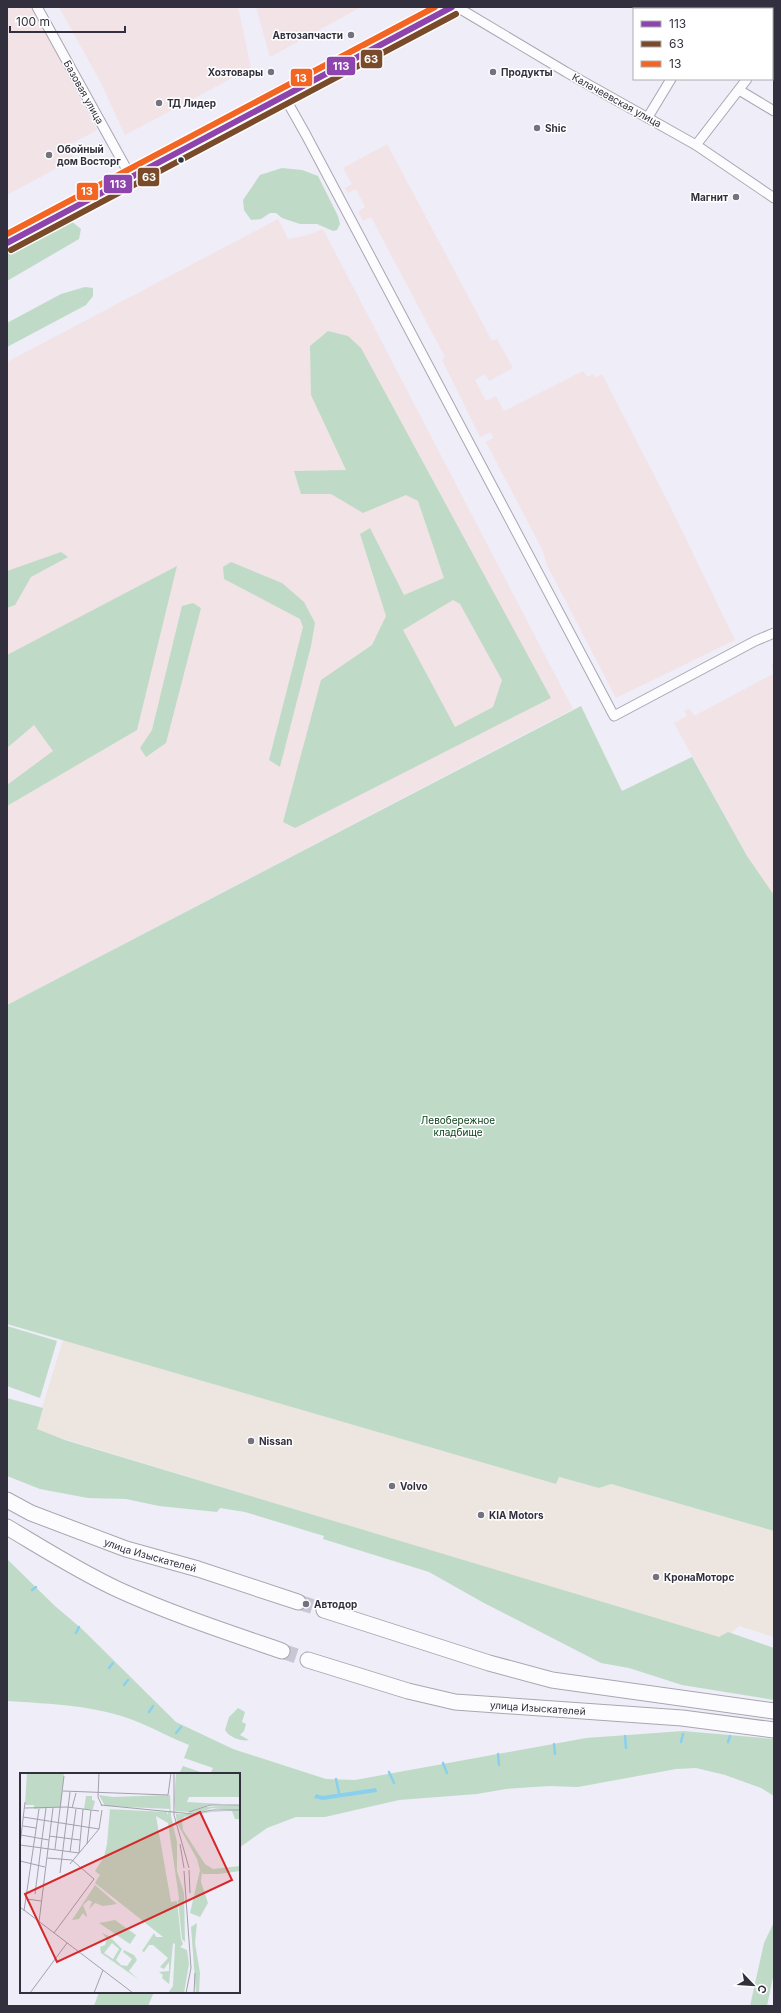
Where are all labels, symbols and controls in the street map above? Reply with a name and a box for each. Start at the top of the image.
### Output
scale bar [10,8,125,34]
legend [633,8,773,80]
text: 100 m [16,14,50,29]
text: 113 [669,16,686,31]
place label: Автозапчасти [273,29,343,41]
marker: Автозапчасти [346,30,356,40]
text: 63 [669,36,684,51]
line badge: 63 [360,49,383,69]
text: 63 [364,52,378,66]
line badge: 113 [326,56,356,76]
text: 13 [669,56,681,71]
street label: Базовая улица [62,58,106,126]
text: 113 [333,59,349,73]
place label: Хозтовары [208,66,263,78]
place label: Продукты [501,66,553,79]
marker: Хозтовары [266,67,276,77]
marker: Продукты [488,67,498,77]
line badge: 13 [290,68,313,87]
street label: Калачеевская улица [570,70,664,130]
text: 13 [295,71,307,85]
place label: ТД Лидер [167,97,216,109]
marker: ТД Лидер [154,98,164,108]
place label: Shic [545,122,566,134]
marker: Shic [532,123,542,133]
place label: Обойный дом Восторг [57,143,121,167]
marker: Обойный дом Восторг [44,150,54,160]
unlabelled marker [176,155,186,165]
line badge: 63 [137,167,160,187]
text: 63 [142,170,156,184]
line badge: 113 [103,174,133,194]
text: 113 [110,177,126,191]
line badge: 13 [76,182,99,201]
text: 13 [81,184,93,198]
place label: Магнит [691,191,728,203]
marker: Магнит [731,192,741,202]
park label: Левобережное кладбище [421,1114,495,1138]
place label: Nissan [259,1435,293,1447]
marker: Nissan [246,1436,256,1446]
place label: Volvo [400,1480,428,1492]
marker: Volvo [387,1481,397,1491]
place label: KIA Motors [489,1509,544,1521]
marker: KIA Motors [476,1510,486,1520]
street label: улица Изыскателей [103,1535,198,1574]
place label: КронаМоторс [664,1571,734,1583]
marker: КронаМоторс [651,1572,661,1582]
place label: Автодор [314,1598,357,1610]
marker: Автодор [301,1599,311,1609]
street label: улица Изыскателей [490,1698,586,1717]
inset map [20,1773,240,1993]
north arrow [733,1965,773,2005]
text: С [754,1983,770,1996]

